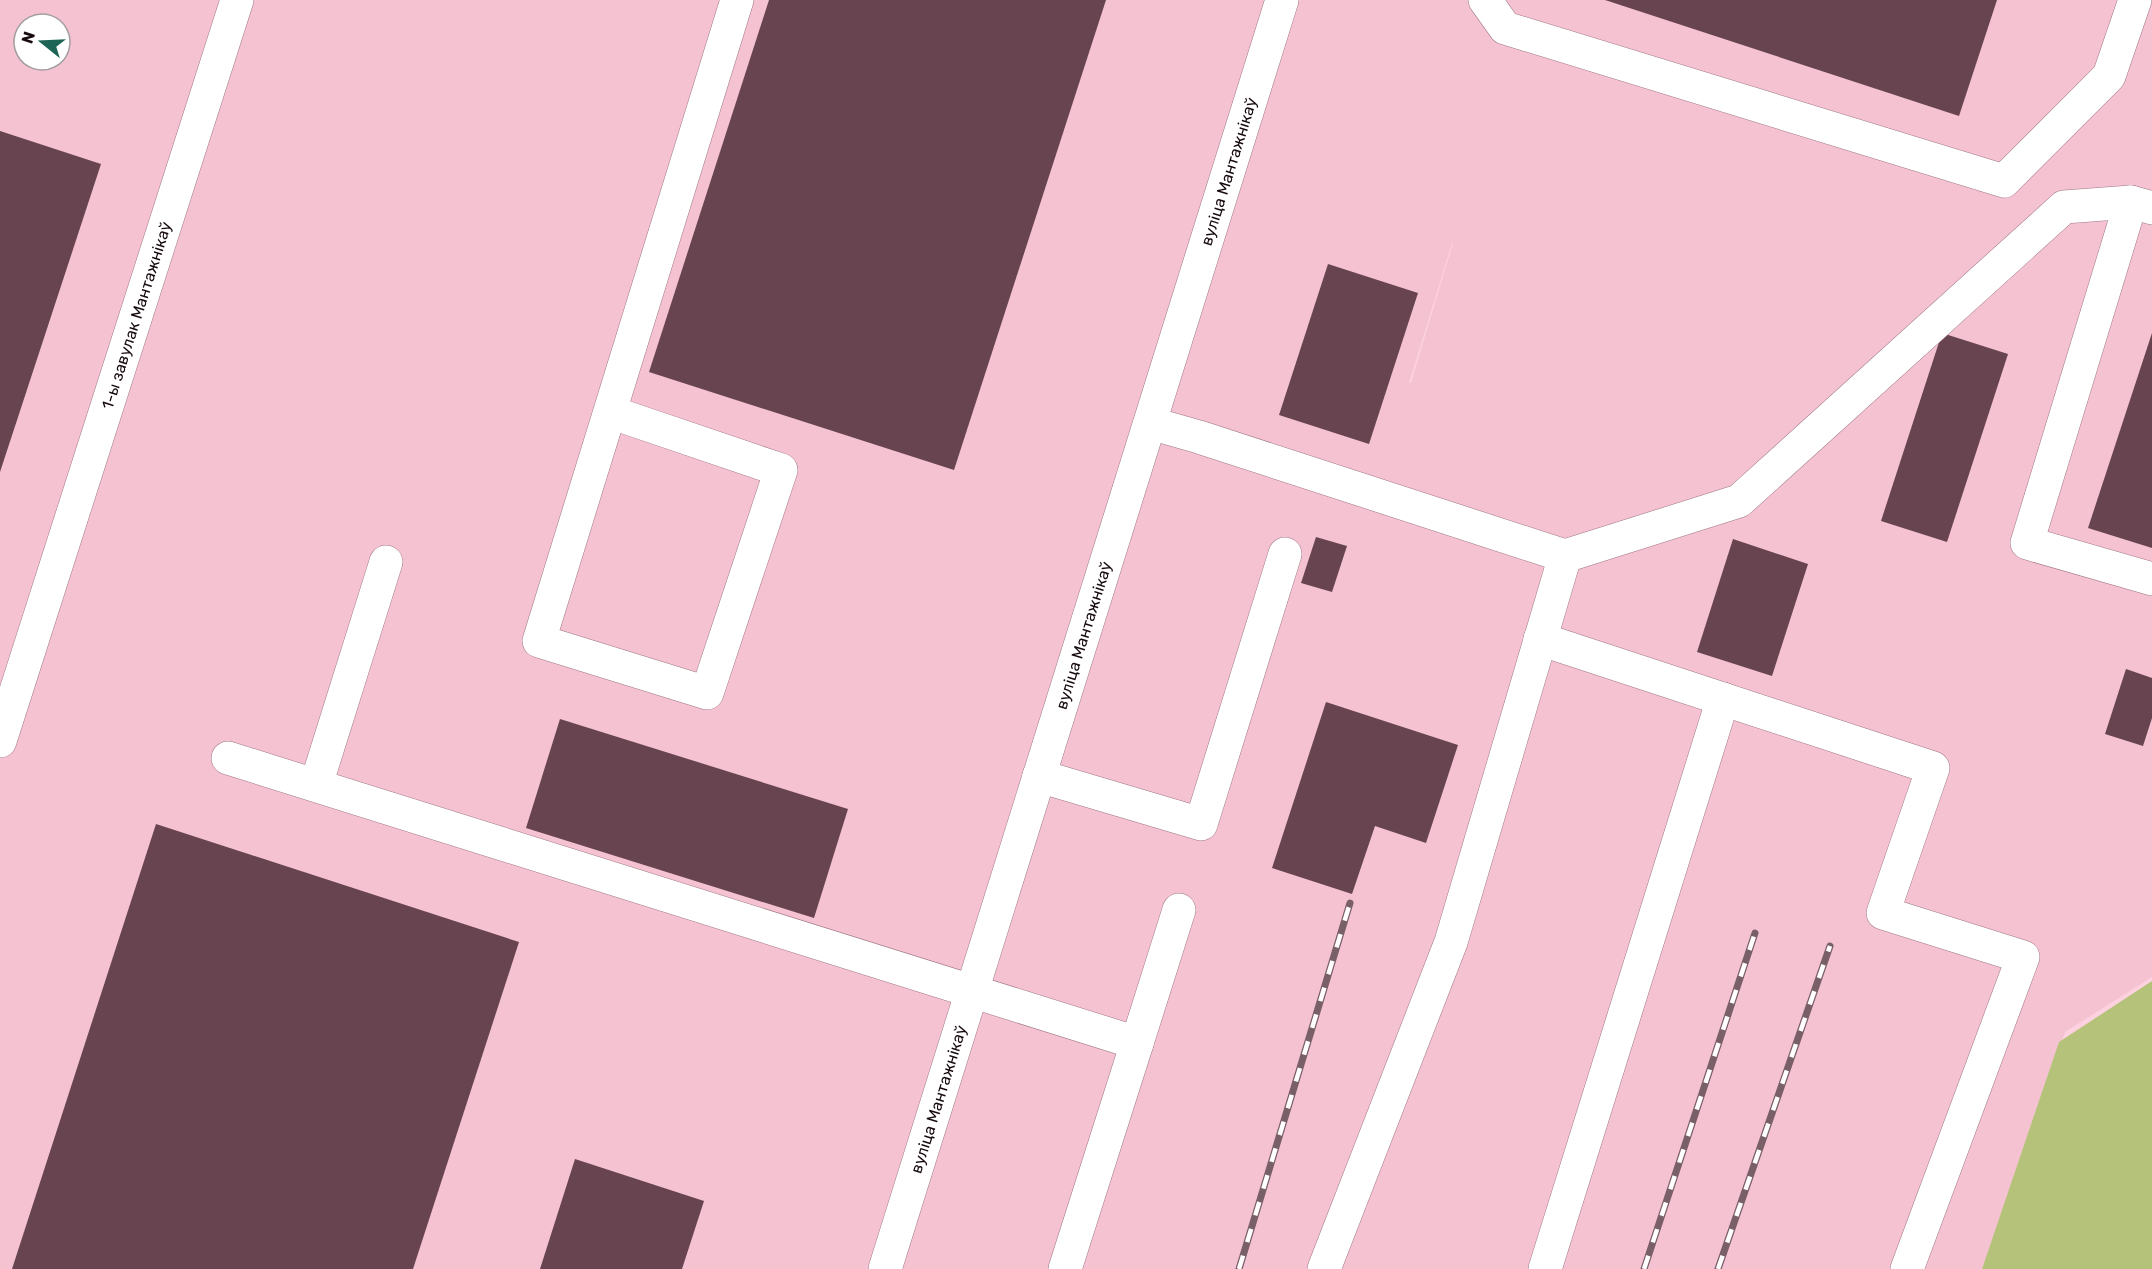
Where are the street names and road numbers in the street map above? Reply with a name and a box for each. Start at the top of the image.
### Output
street label: вуліца Мантажнікаў [1196,95,1260,248]
street label: 1-ы завулак Мантажнікаў [97,219,175,411]
street label: вуліца Мантажнікаў [1051,559,1115,712]
street label: вуліца Мантажнікаў [906,1023,970,1175]

